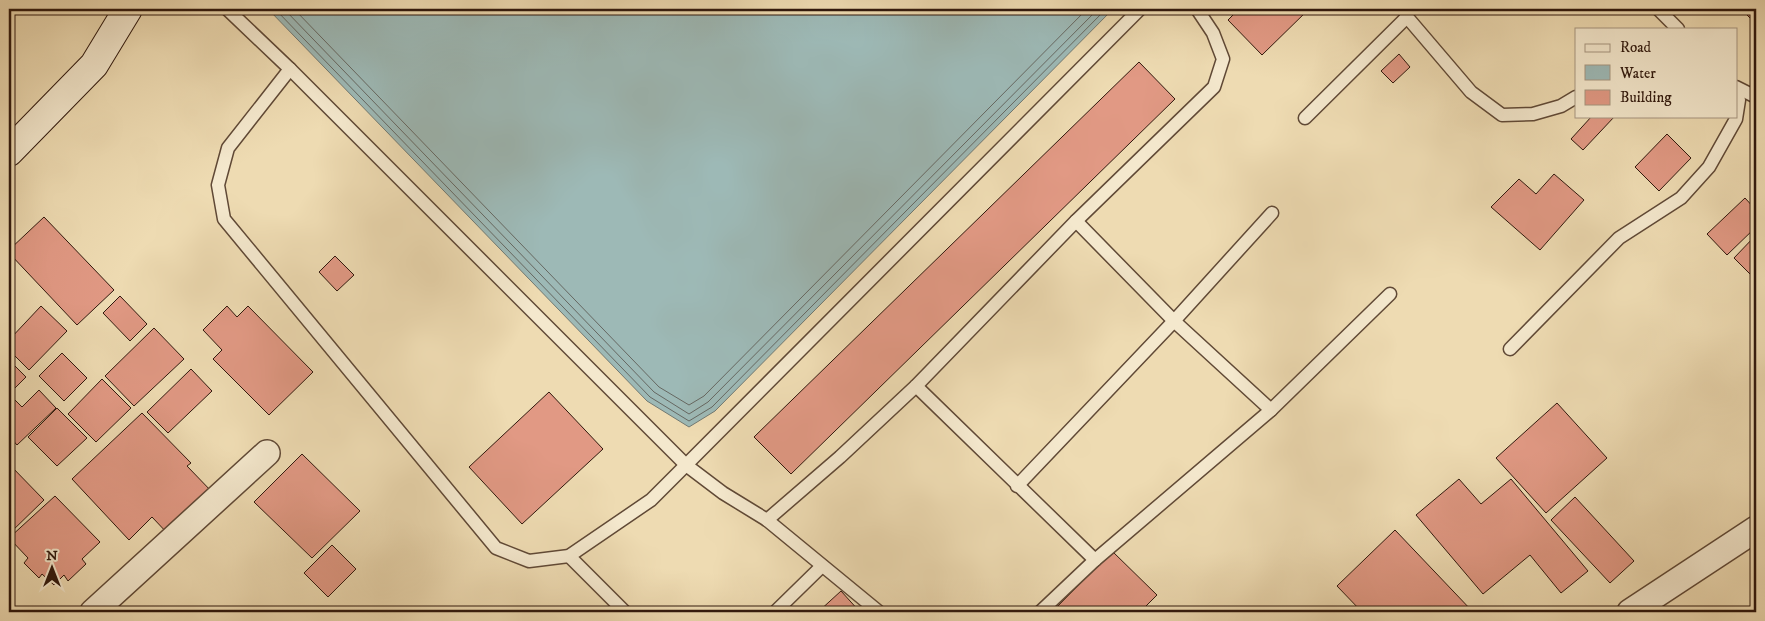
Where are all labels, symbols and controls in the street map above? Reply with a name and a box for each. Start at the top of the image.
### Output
legend [1575,28,1738,118]
text: Road [1620,38,1652,57]
text: Water [1619,64,1656,83]
text: Building [1620,88,1672,107]
north arrow [28,544,78,594]
text: N [46,547,58,565]

